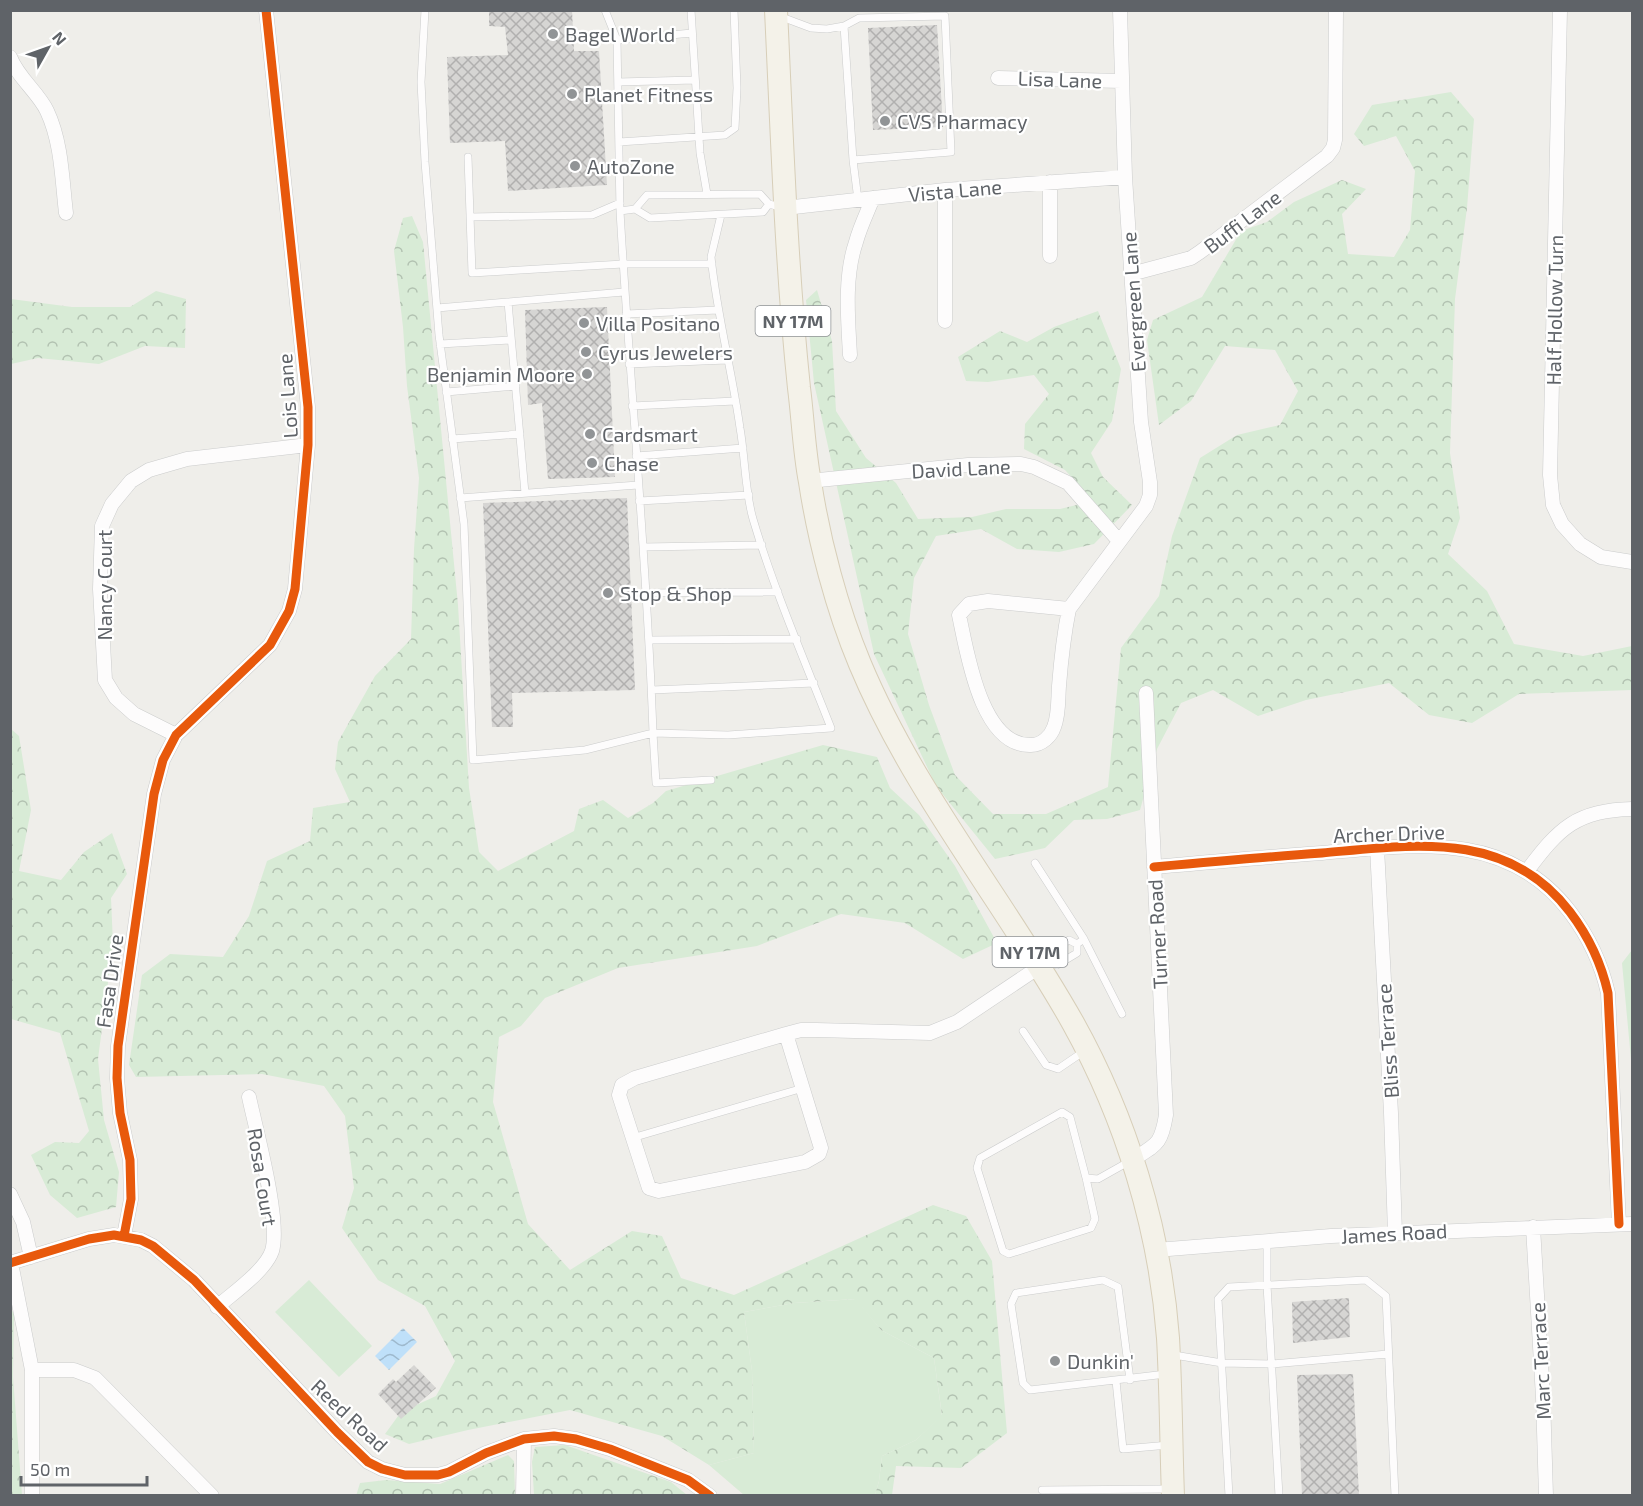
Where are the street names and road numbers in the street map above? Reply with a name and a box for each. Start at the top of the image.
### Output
street label: Lisa Lane [1017,66,1103,92]
street label: Vista Lane [907,174,1003,206]
street label: Buffi Lane [1199,184,1285,258]
street label: Evergreen Lane [1116,231,1150,373]
street label: Half Hollow Turn [1541,234,1567,386]
road number: NY 17M [756,306,830,336]
street label: Lois Lane [272,353,302,439]
street label: David Lane [911,453,1011,483]
street label: Nancy Court [92,529,116,640]
street label: Archer Drive [1333,819,1445,847]
street label: Turner Road [1142,879,1172,989]
street label: Fasa Drive [91,933,127,1029]
road number: NY 17M [992,937,1068,967]
street label: Bliss Terrace [1371,983,1403,1099]
street label: Rosa Court [243,1126,283,1228]
street label: James Road [1340,1218,1448,1248]
street label: Marc Terrace [1525,1302,1555,1420]
street label: Reed Road [307,1374,393,1456]

